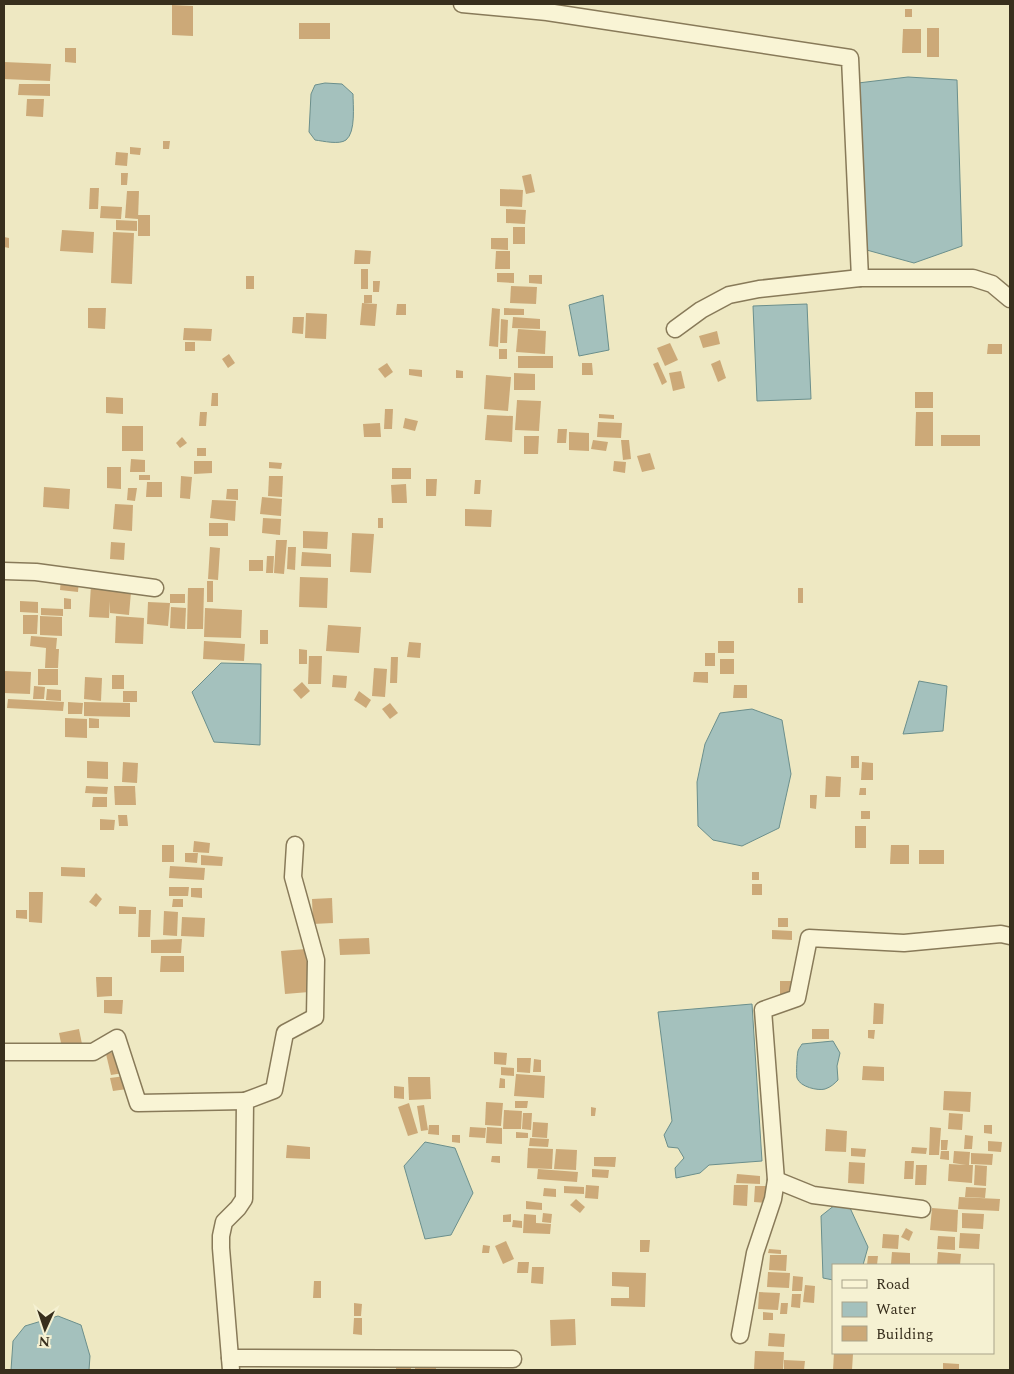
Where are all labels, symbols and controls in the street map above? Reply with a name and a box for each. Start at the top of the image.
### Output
legend [832,1264,994,1354]
text: Road [876,1273,910,1296]
text: Water [876,1298,916,1321]
north arrow [20,1304,70,1354]
text: Building [876,1323,933,1346]
text: N [38,1331,51,1352]

